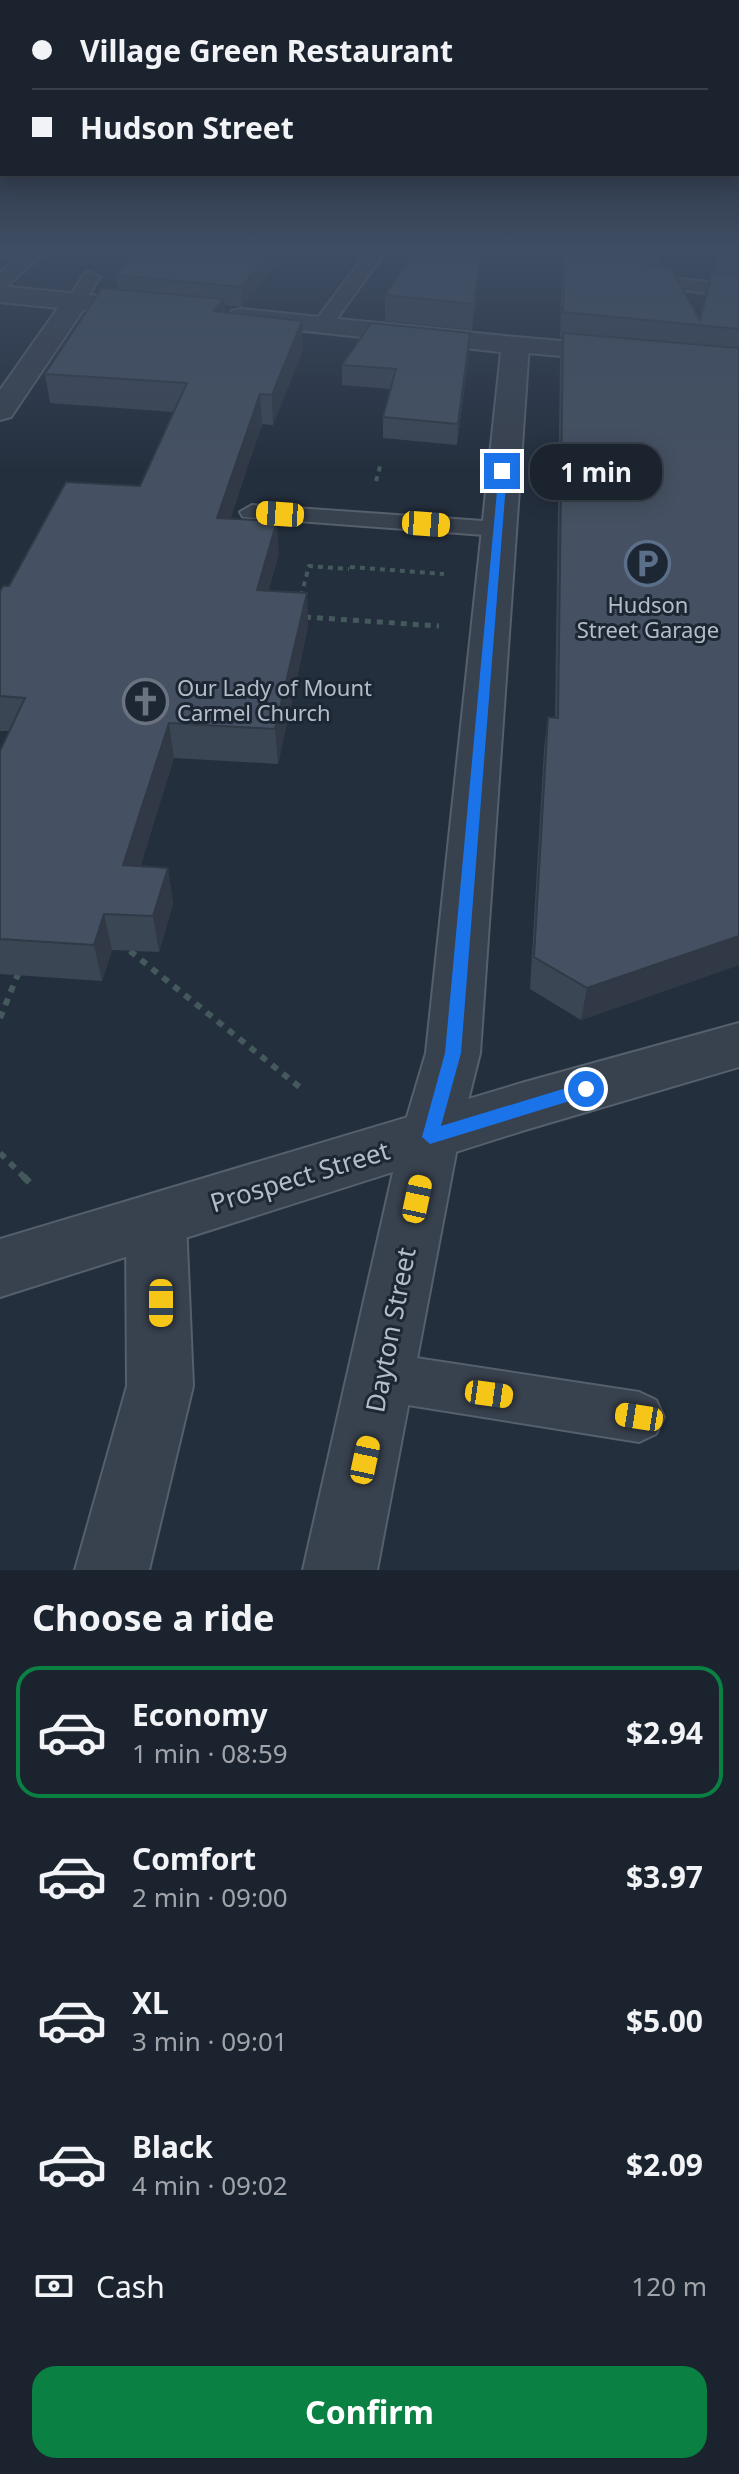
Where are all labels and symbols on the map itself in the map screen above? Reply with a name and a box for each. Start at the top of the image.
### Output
callout: 1 min [530,443,662,499]
route end [484,453,520,489]
car [255,500,305,528]
car [401,510,451,538]
parking icon: Hudson Street Garage [624,540,672,588]
place label: Hudson Street Garage [577,589,719,644]
place label: Our Lady of Mount Carmel Church [177,672,372,727]
church icon: Our Lady of Mount Carmel Church [122,677,170,725]
route start [568,1071,604,1107]
street label: Prospect Street [206,1132,394,1220]
car [400,1173,434,1225]
street label: Dayton Street [356,1244,424,1415]
car [149,1279,173,1327]
car [464,1379,514,1409]
car [613,1401,665,1433]
car [348,1434,382,1486]

